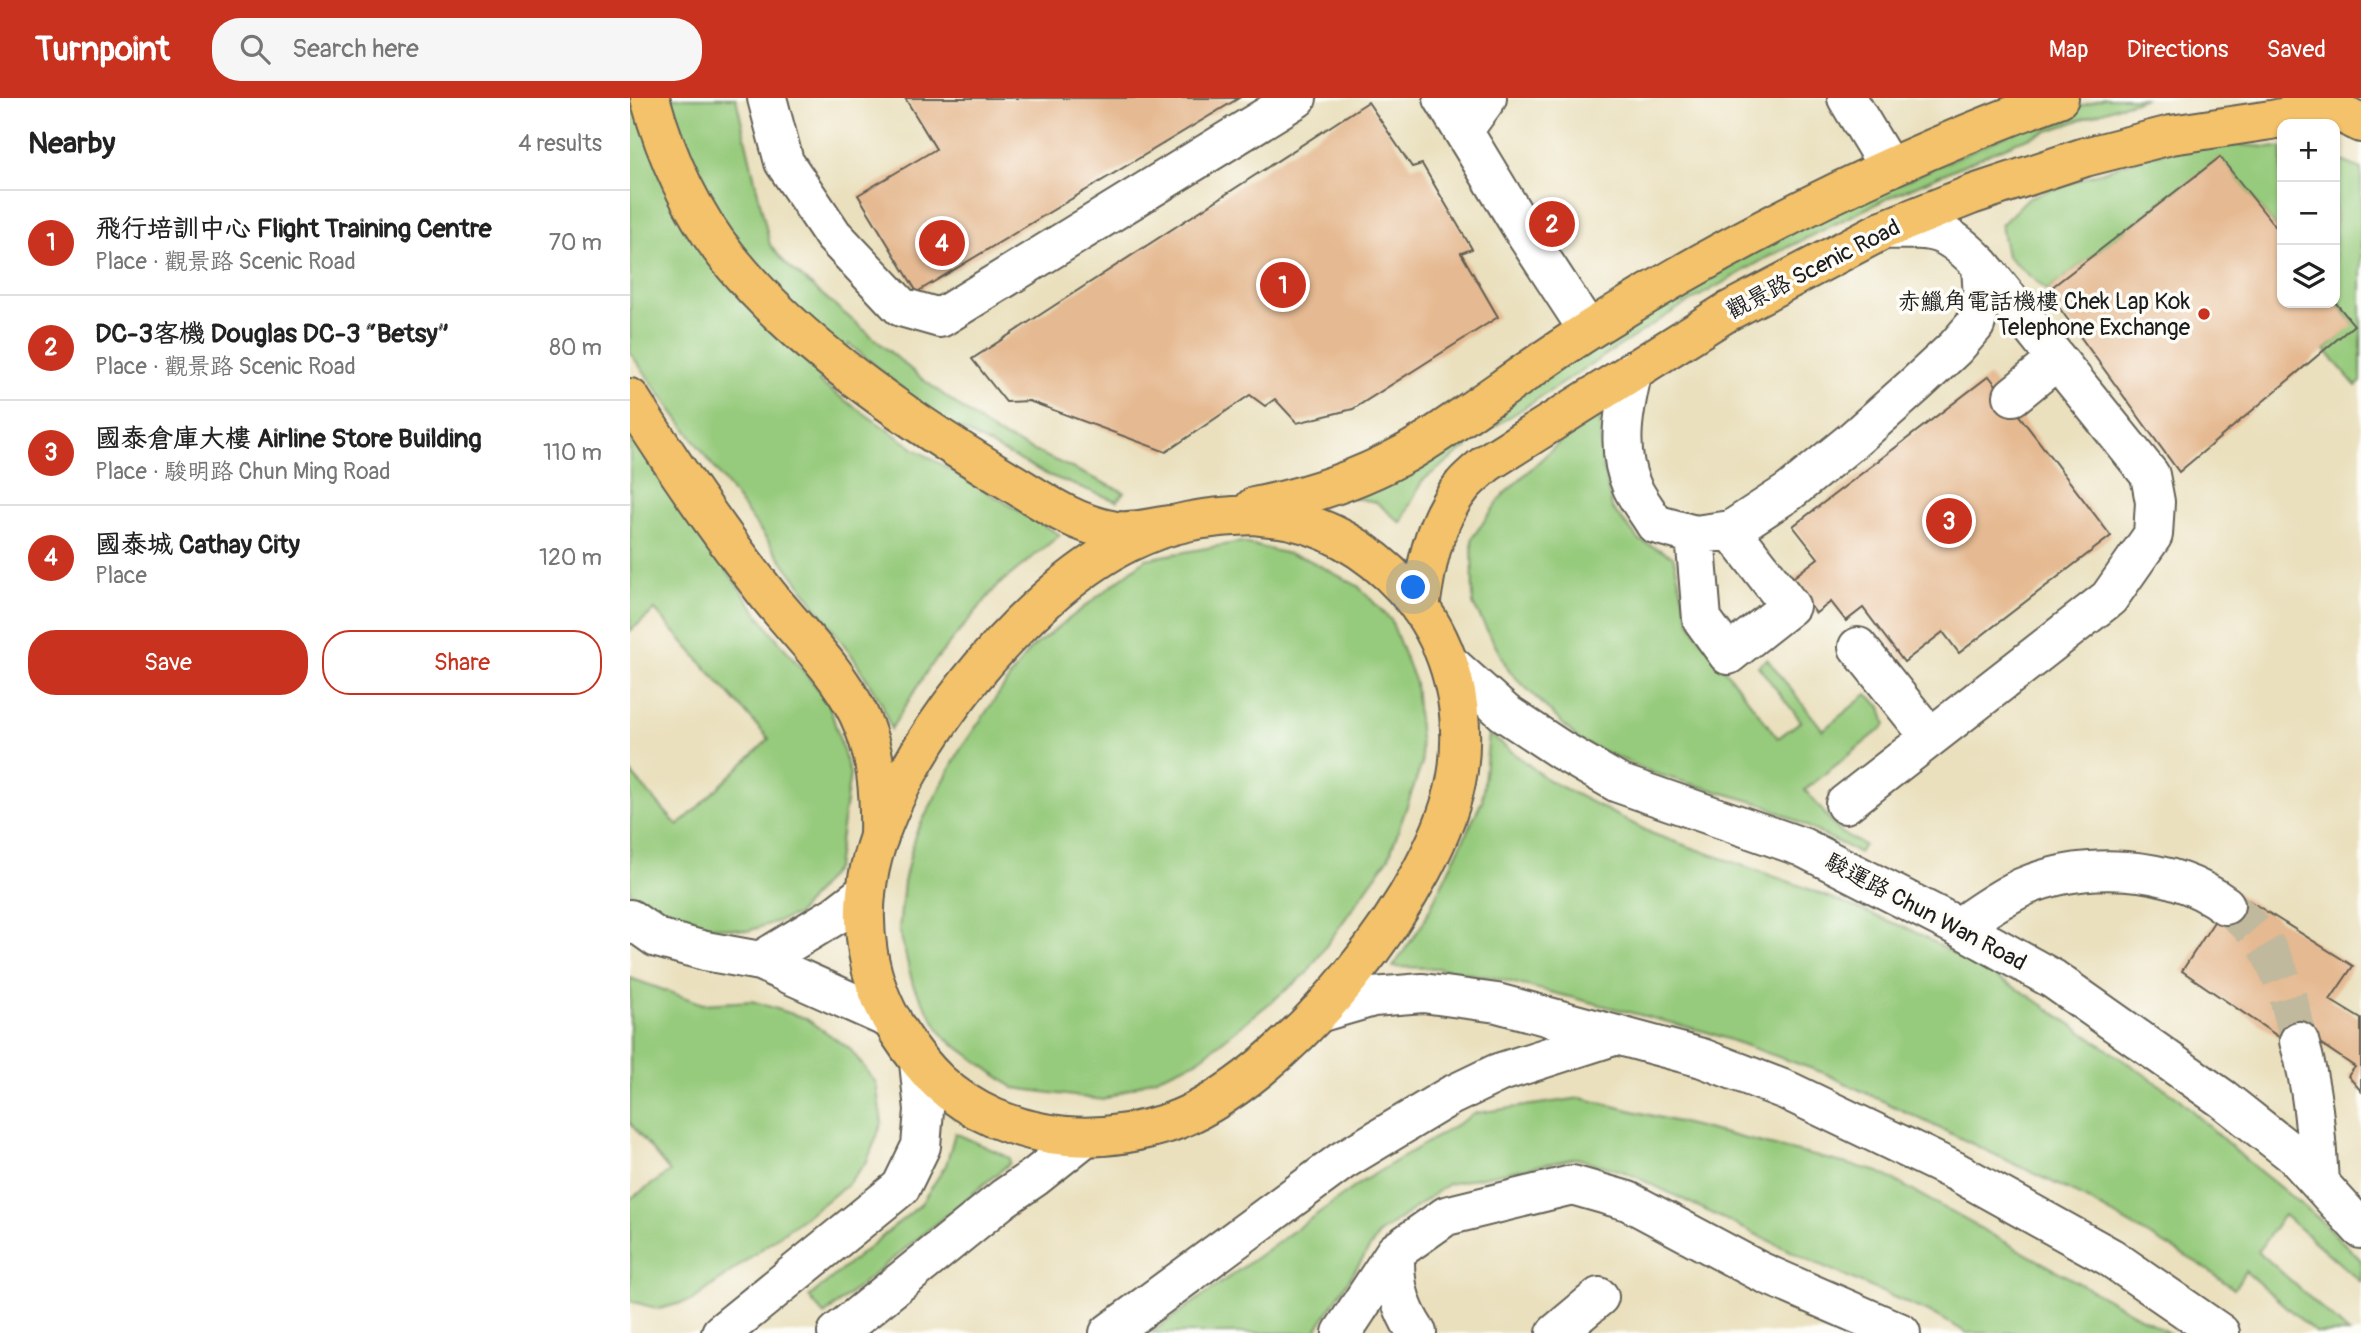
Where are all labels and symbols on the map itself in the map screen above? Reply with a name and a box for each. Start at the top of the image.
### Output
pin: 2 [1529,198,1575,250]
street label: 觀景路 Scenic Road [1721,213,1905,325]
pin: 4 [919,217,965,269]
pin: 1 [1260,259,1306,311]
place label: 赤鱲角電話機樓 Chek Lap Kok Telephone Exchange [1898,287,2191,342]
marker: 赤鱲角電話機樓 Chek Lap Kok Telephone Exchange [2196,306,2212,322]
pin: 3 [1926,495,1972,547]
your location [1396,570,1430,604]
street label: 駿運路 Chun Wan Road [1820,847,2032,977]

